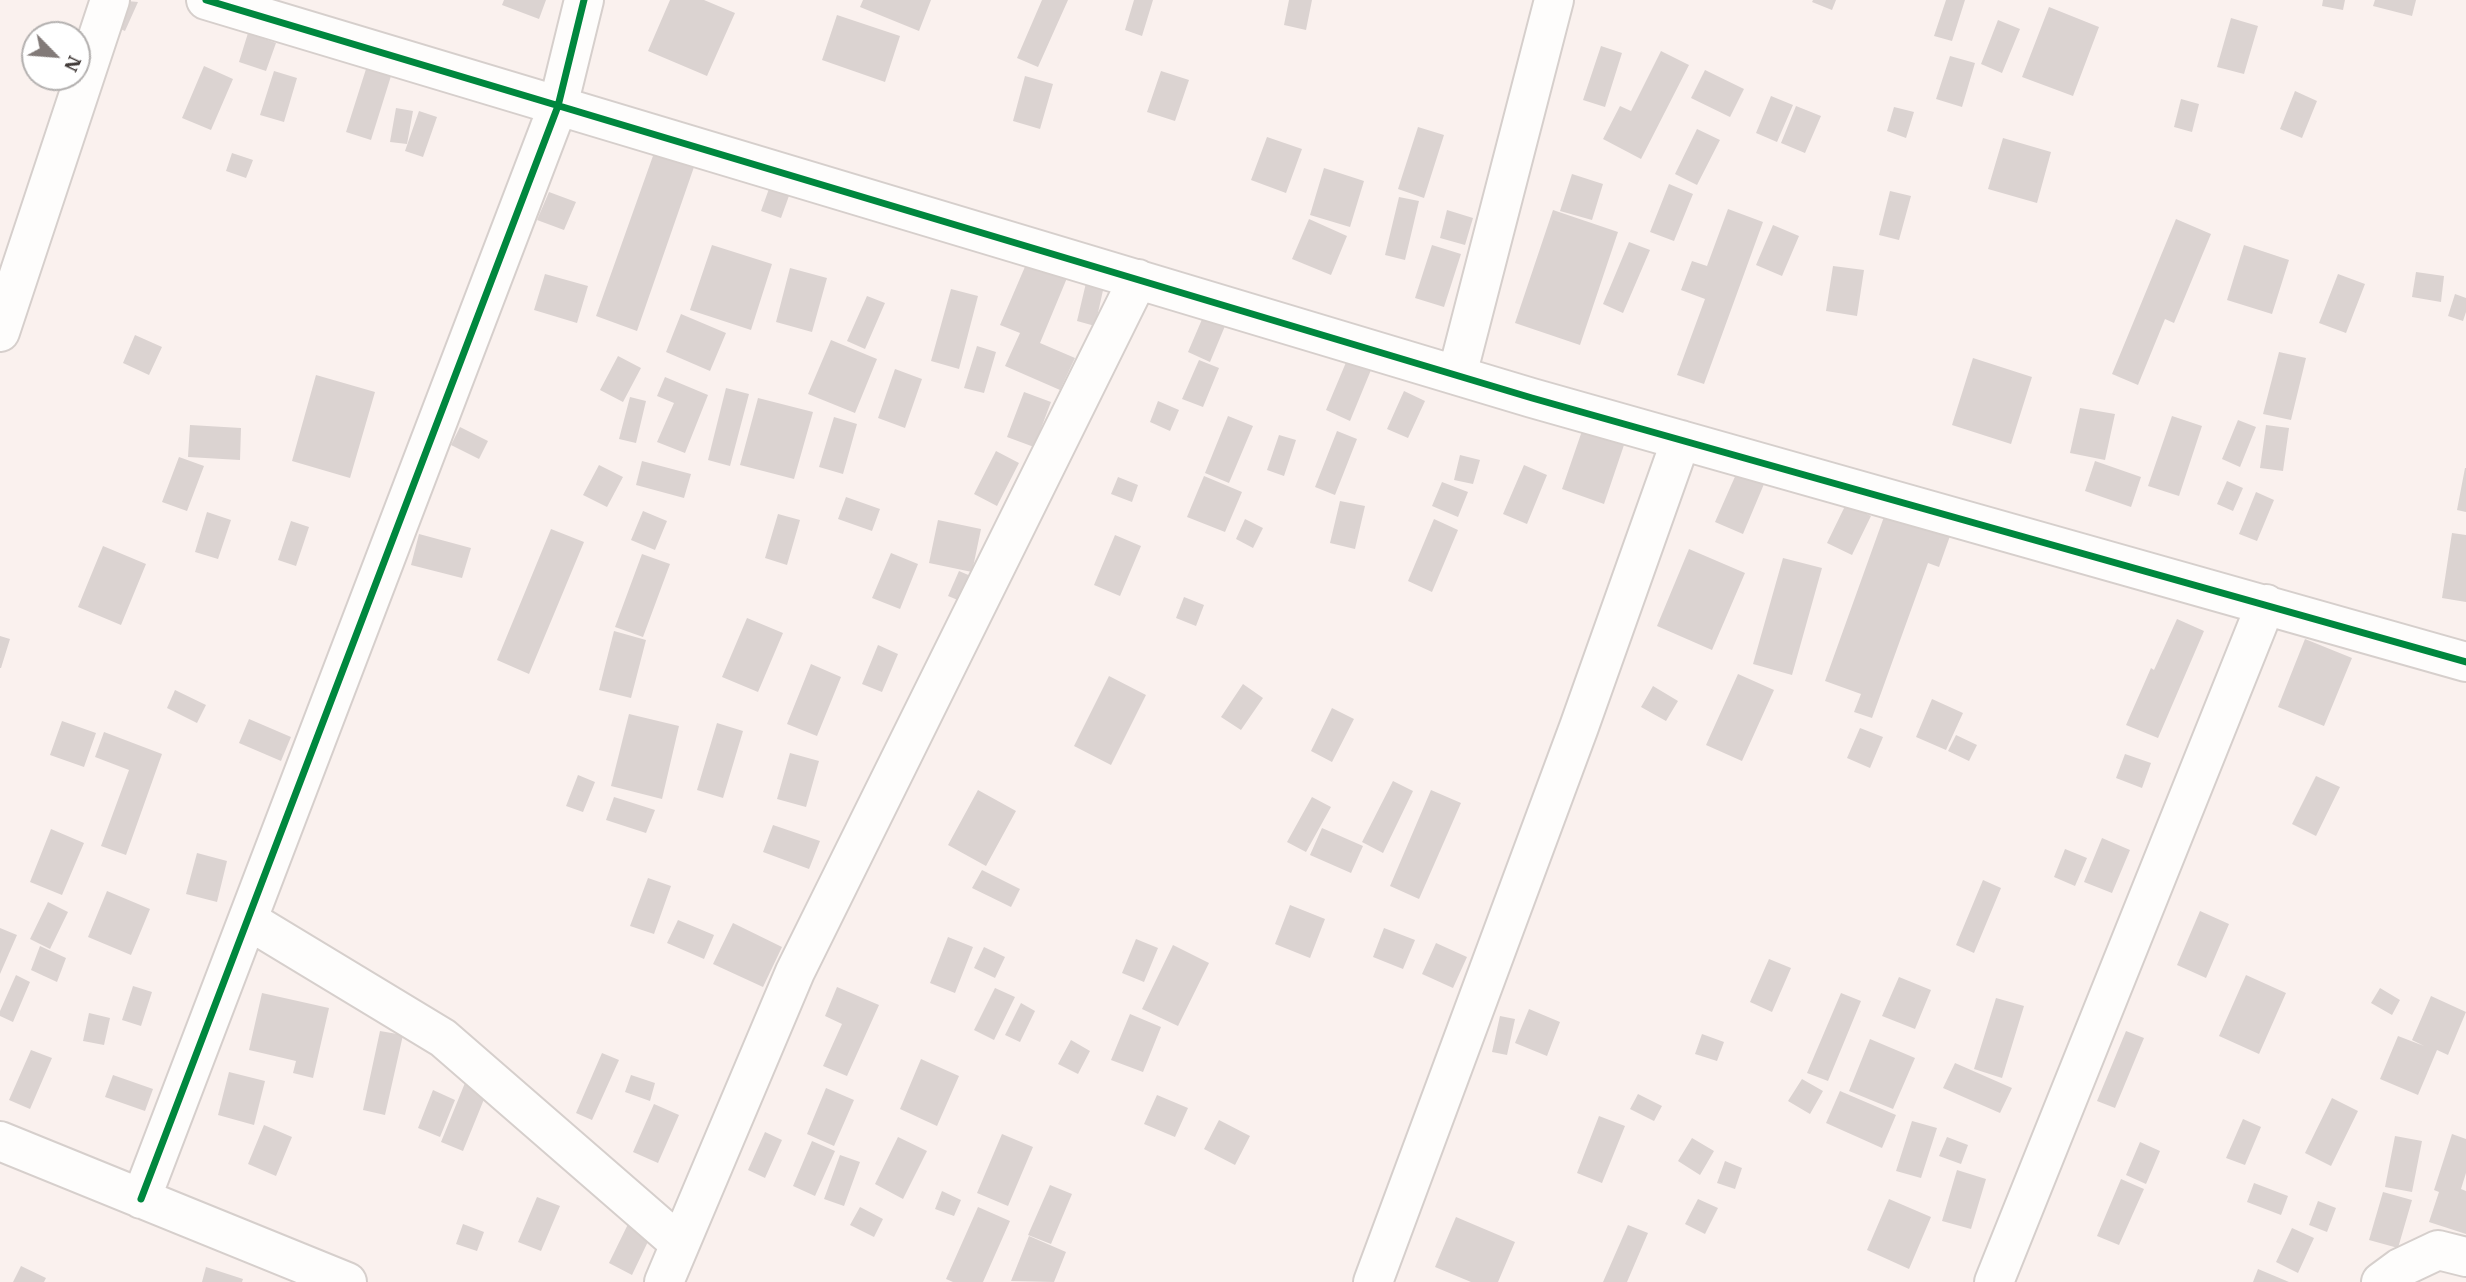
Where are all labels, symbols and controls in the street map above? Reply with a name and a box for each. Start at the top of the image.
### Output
north arrow [21,21,91,91]
text: N [59,52,87,76]

